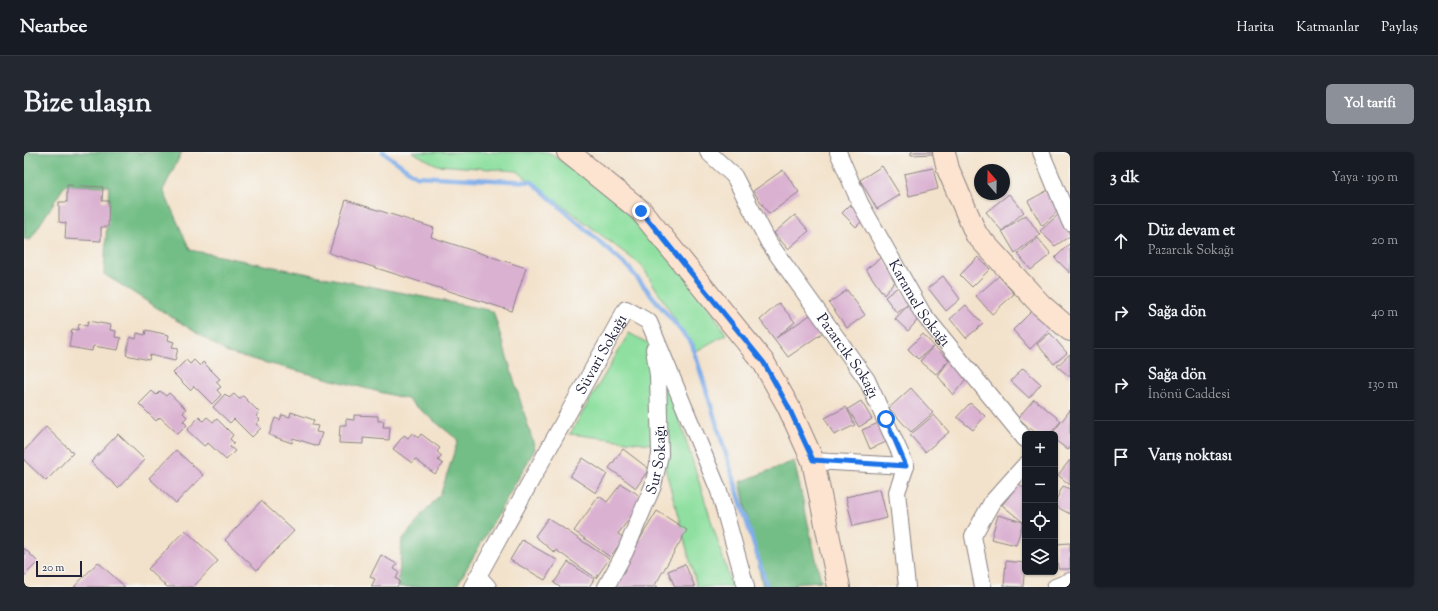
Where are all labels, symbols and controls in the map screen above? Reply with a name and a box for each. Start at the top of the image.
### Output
text: Nearbee [20,14,87,41]
text: Harita [1237,18,1274,38]
text: Katmanlar [1296,18,1359,38]
text: Paylaş [1381,18,1418,38]
text: Bize ulaşın [24,84,152,124]
button: Yol tarifi [1326,84,1414,124]
north arrow [974,164,1010,200]
text: 3 dk [1110,166,1140,190]
text: Yaya · 190 m [1332,169,1398,187]
route end [632,202,650,220]
text: Düz devam et [1148,221,1235,242]
icon: ahead [1110,230,1132,252]
text: 20 m [1372,232,1398,250]
text: Pazarcık Sokağı [1148,242,1234,260]
street label: Karamel Sokağı [882,256,955,352]
icon: right [1110,302,1132,324]
text: Sağa dön [1148,302,1206,323]
text: 40 m [1371,304,1398,322]
street label: Pazarcık Sokağı [811,310,883,402]
street label: Süvari Sokağı [571,311,633,399]
text: Sağa dön [1148,365,1206,386]
icon: right [1110,374,1132,396]
text: 130 m [1368,376,1398,394]
text: İnönü Caddesi [1148,386,1230,404]
route start [877,410,895,428]
street label: Sur Sokağı [641,425,672,499]
map controls [1022,431,1058,575]
button: + [1022,431,1058,467]
icon: arrive [1110,446,1132,468]
text: Varış noktası [1148,446,1232,467]
button: − [1022,467,1058,503]
button: locate [1022,503,1058,539]
button: layers [1022,539,1058,575]
scale bar [36,559,82,578]
text: 20 m [42,560,64,576]

